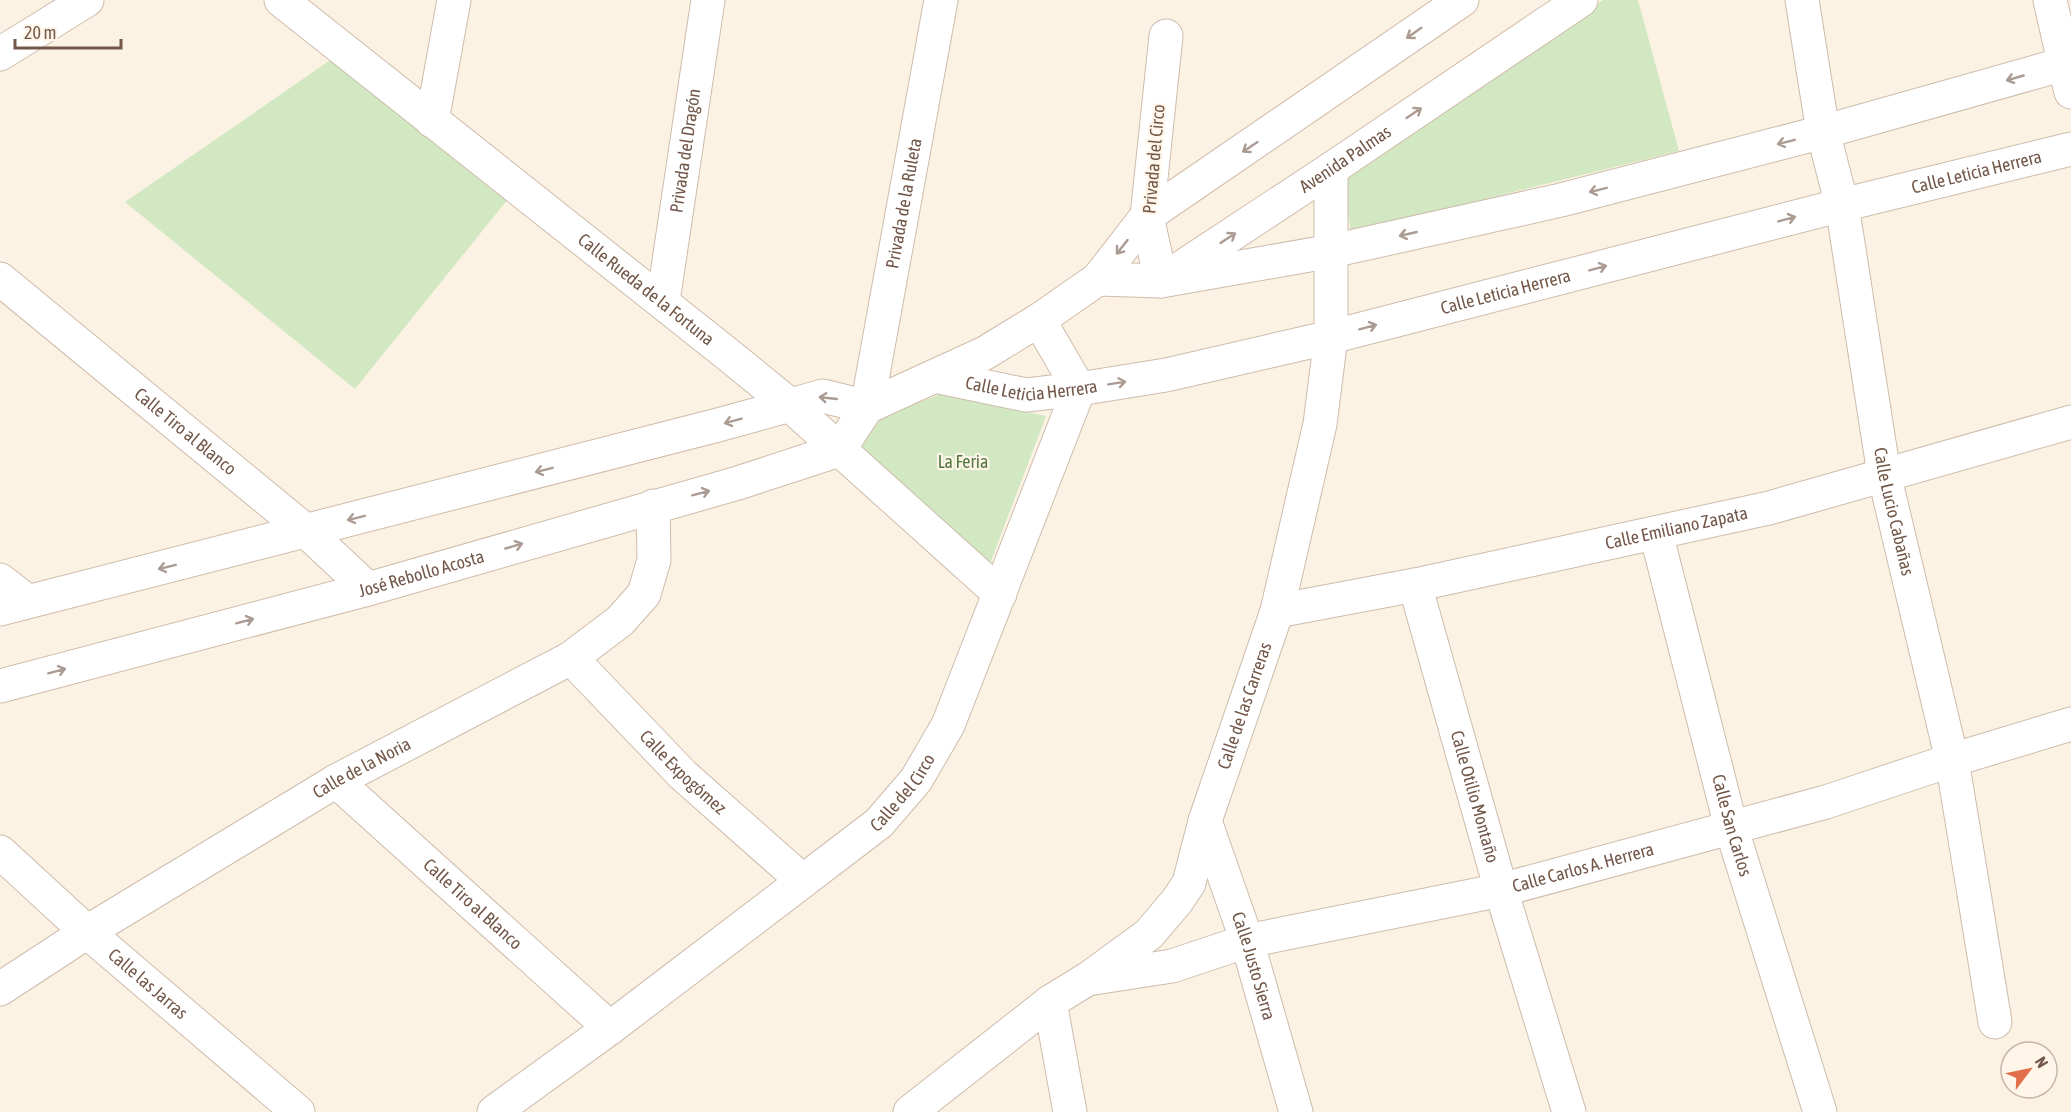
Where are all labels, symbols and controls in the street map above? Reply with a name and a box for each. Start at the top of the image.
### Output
scale bar [15,12,122,50]
text: 20 m [24,22,56,43]
one-way arrow [1407,27,1423,39]
one-way arrow [2006,73,2025,84]
street label: Privada del Dragón [665,87,705,214]
street label: Privada del Circo [1138,103,1169,215]
one-way arrow [1406,107,1422,119]
street label: Avenida Palmas [1295,121,1395,197]
street label: Privada de la Ruleta [881,136,926,270]
one-way arrow [1777,136,1796,148]
one-way arrow [1243,141,1259,153]
street label: Calle Leticia Herrera [1909,146,2044,198]
one-way arrow [1588,185,1607,197]
one-way arrow [1777,213,1796,224]
street label: Calle Rueda de la Fortuna [574,229,719,350]
one-way arrow [1398,229,1417,241]
one-way arrow [1219,231,1236,243]
one-way arrow [1116,239,1129,255]
one-way arrow [1588,262,1607,273]
street label: Calle Leticia Herrera [1438,265,1573,318]
one-way arrow [1359,321,1378,333]
street label: Calle Leticia Herrera [964,372,1099,405]
one-way arrow [1106,377,1126,388]
street label: Calle Tiro al Blanco [130,383,241,479]
one-way arrow [819,393,838,404]
one-way arrow [724,416,743,427]
street label: Calle Lucio Cabañas [1870,446,1919,578]
park label: La Feria [938,451,988,472]
one-way arrow [535,464,554,476]
one-way arrow [692,487,711,498]
street label: Calle Emiliano Zapata [1603,502,1750,553]
one-way arrow [346,513,365,525]
one-way arrow [504,540,523,551]
street label: José Rebollo Acosta [356,545,486,601]
one-way arrow [158,561,177,573]
one-way arrow [235,615,254,626]
street label: Calle de las Carreras [1213,639,1275,772]
one-way arrow [47,664,66,676]
street label: Calle Expogómez [636,726,731,819]
street label: Calle Otilio Montaño [1447,728,1504,865]
street label: Calle de la Noria [309,733,414,803]
street label: Calle del Circo [866,750,939,836]
street label: Calle San Carlos [1708,772,1757,879]
street label: Calle Carlos A. Herrera [1510,838,1656,896]
street label: Calle Tiro al Blanco [419,854,527,954]
street label: Calle Justo Sierra [1228,909,1280,1022]
street label: Calle las Jarras [104,944,192,1023]
north arrow [1999,1040,2059,1100]
text: N [2032,1053,2052,1071]

